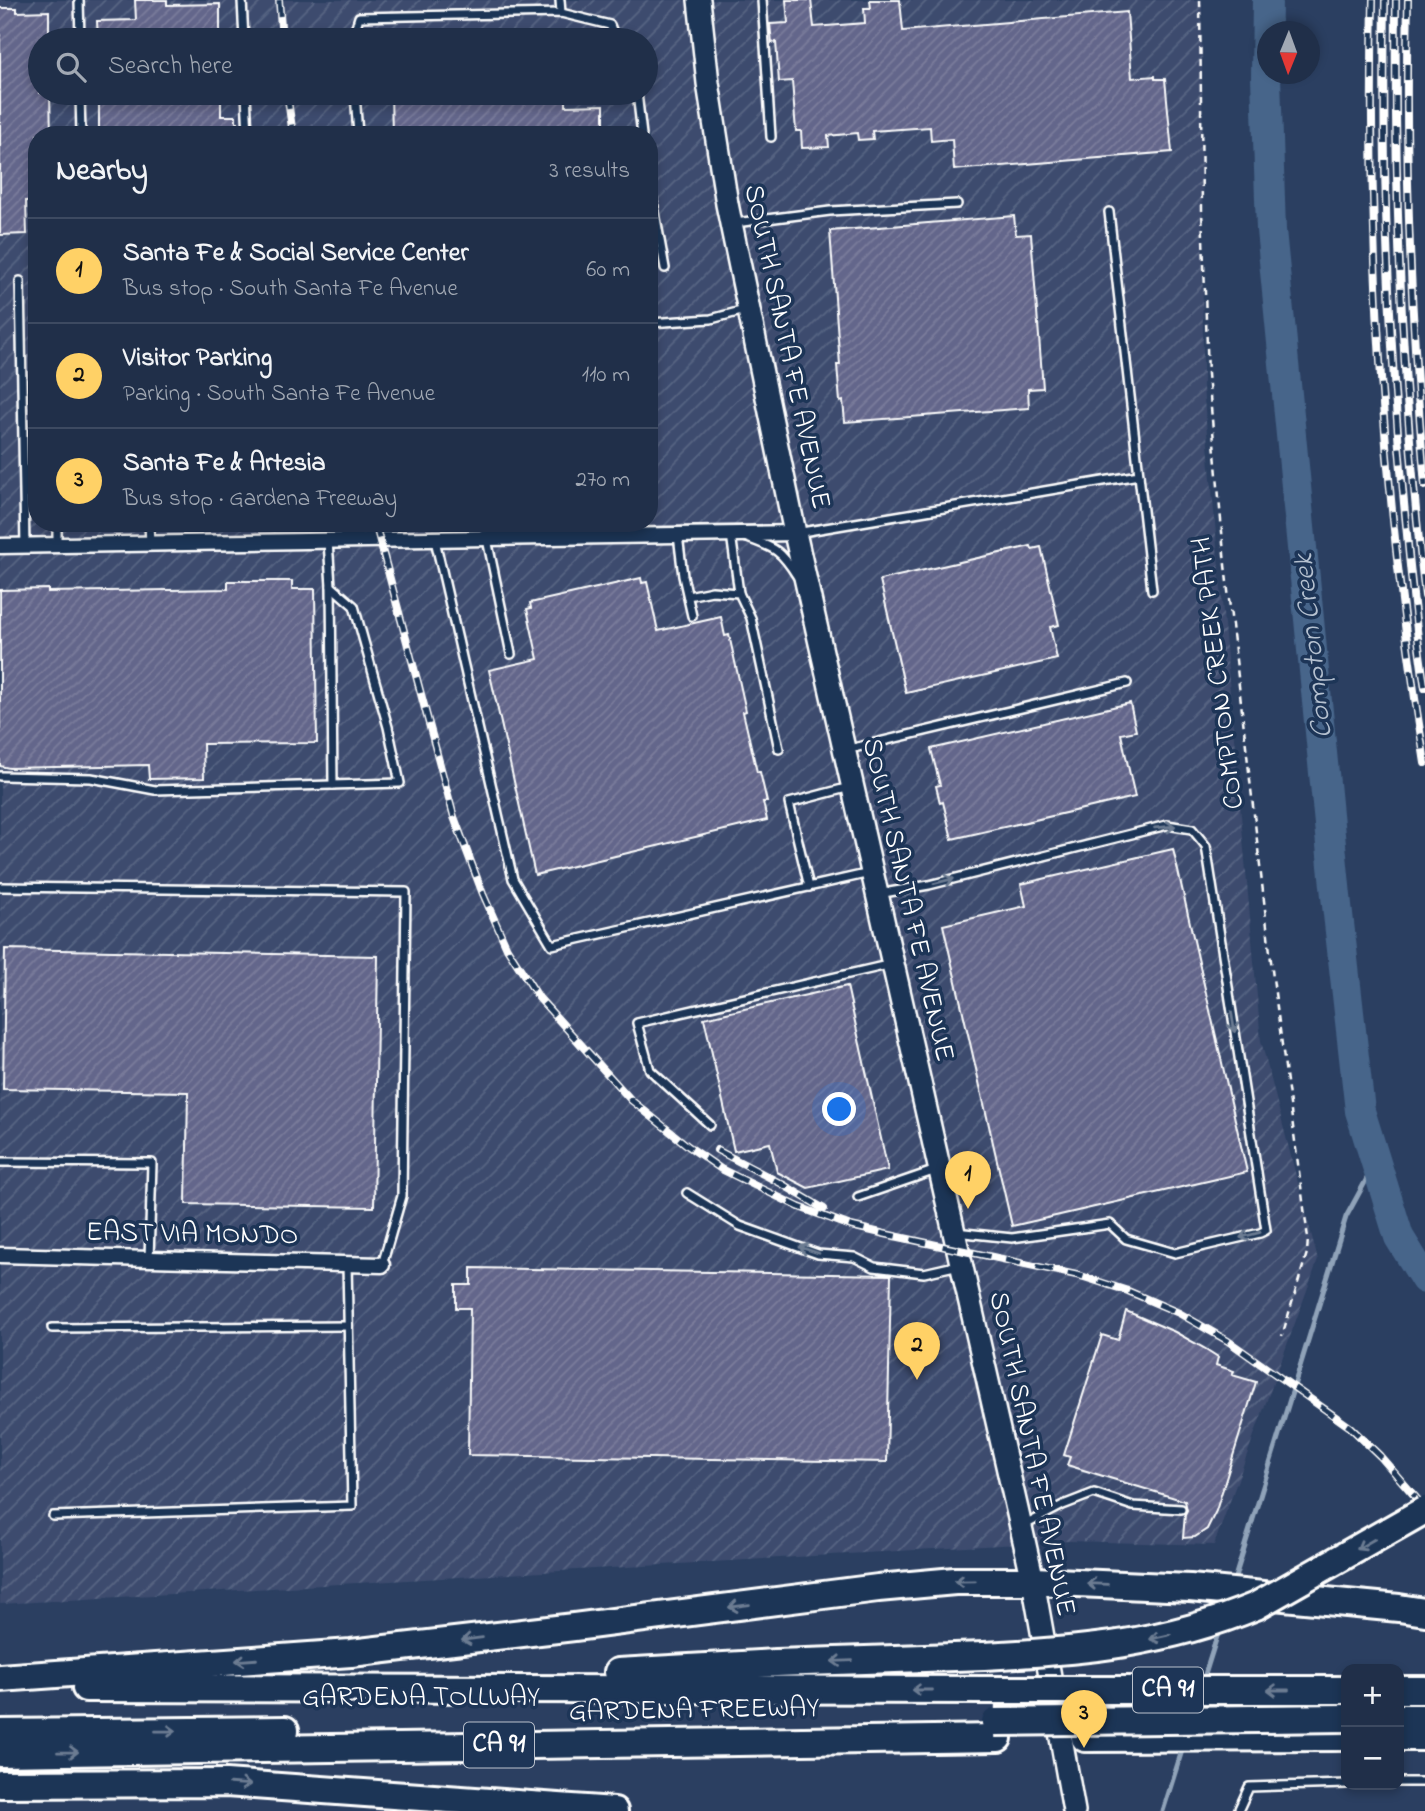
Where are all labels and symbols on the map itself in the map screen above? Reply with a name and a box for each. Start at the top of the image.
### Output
north arrow [1257,21,1320,84]
street label: SOUTH SANTA FE AVENUE [732,181,840,513]
street label: COMPTON CREEK PATH [1182,534,1256,812]
water label: Compton Creek [1282,550,1346,741]
street label: SOUTH SANTA FE AVENUE [850,734,964,1066]
one-way arrow [1153,820,1176,833]
one-way arrow [932,874,955,887]
one-way arrow [1227,1010,1240,1033]
your location [822,1092,856,1126]
pin: 1 [945,1151,991,1209]
street label: EAST VIA MONDO [85,1213,299,1257]
one-way arrow [1239,1229,1262,1242]
one-way arrow [798,1243,820,1255]
street label: SOUTH SANTA FE AVENUE [977,1288,1085,1620]
pin: 2 [894,1322,940,1380]
one-way arrow [1356,1537,1376,1551]
one-way arrow [953,1575,976,1588]
one-way arrow [1086,1577,1109,1590]
one-way arrow [728,1599,750,1612]
one-way arrow [1149,1631,1171,1644]
one-way arrow [461,1633,484,1646]
one-way arrow [235,1654,257,1667]
one-way arrow [831,1654,854,1667]
road number: CA 91 [1133,1667,1203,1712]
street label: GARDENA TOLLWAY [302,1678,540,1719]
one-way arrow [911,1683,934,1697]
one-way arrow [1267,1683,1290,1697]
street label: GARDENA FREEWAY [568,1688,820,1734]
pin: 3 [1061,1690,1107,1748]
road number: CA 91 [464,1722,534,1768]
one-way arrow [154,1725,177,1738]
one-way arrow [56,1745,79,1758]
one-way arrow [228,1778,250,1791]

